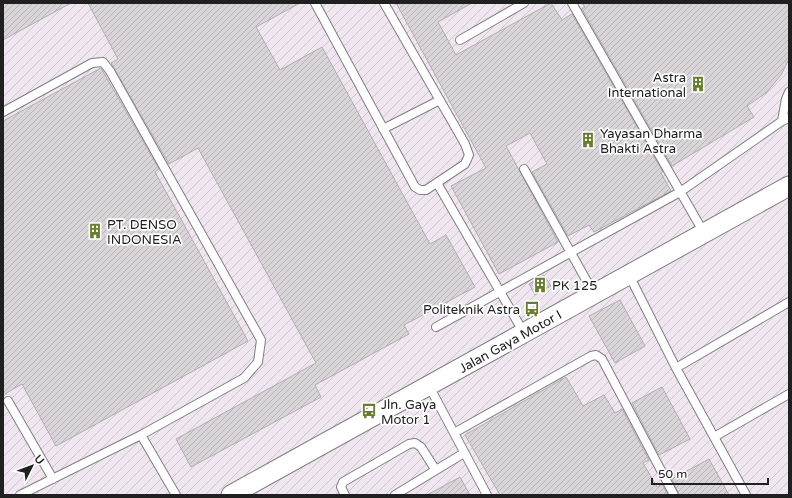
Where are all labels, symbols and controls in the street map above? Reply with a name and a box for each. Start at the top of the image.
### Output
place label: Astra International [608,70,686,101]
building icon: Astra International [689,75,707,93]
place label: Yayasan Dharma Bhakti Astra [600,126,703,157]
building icon: Yayasan Dharma Bhakti Astra [579,131,597,149]
place label: PT. DENSO INDONESIA [107,217,182,248]
building icon: PT. DENSO INDONESIA [86,222,104,240]
building icon: PK 125 [531,276,549,294]
place label: PK 125 [552,278,597,294]
bus stop icon: Politeknik Astra [523,300,541,318]
place label: Politeknik Astra [423,302,520,318]
street label: Jalan Gaya Motor I [456,307,565,377]
place label: Jln. Gaya Motor 1 [381,397,436,428]
bus stop icon: Jln. Gaya Motor 1 [360,402,378,420]
north arrow [12,446,52,486]
text: U [31,452,47,467]
scale bar [652,460,768,486]
text: 50 m [658,467,687,481]

